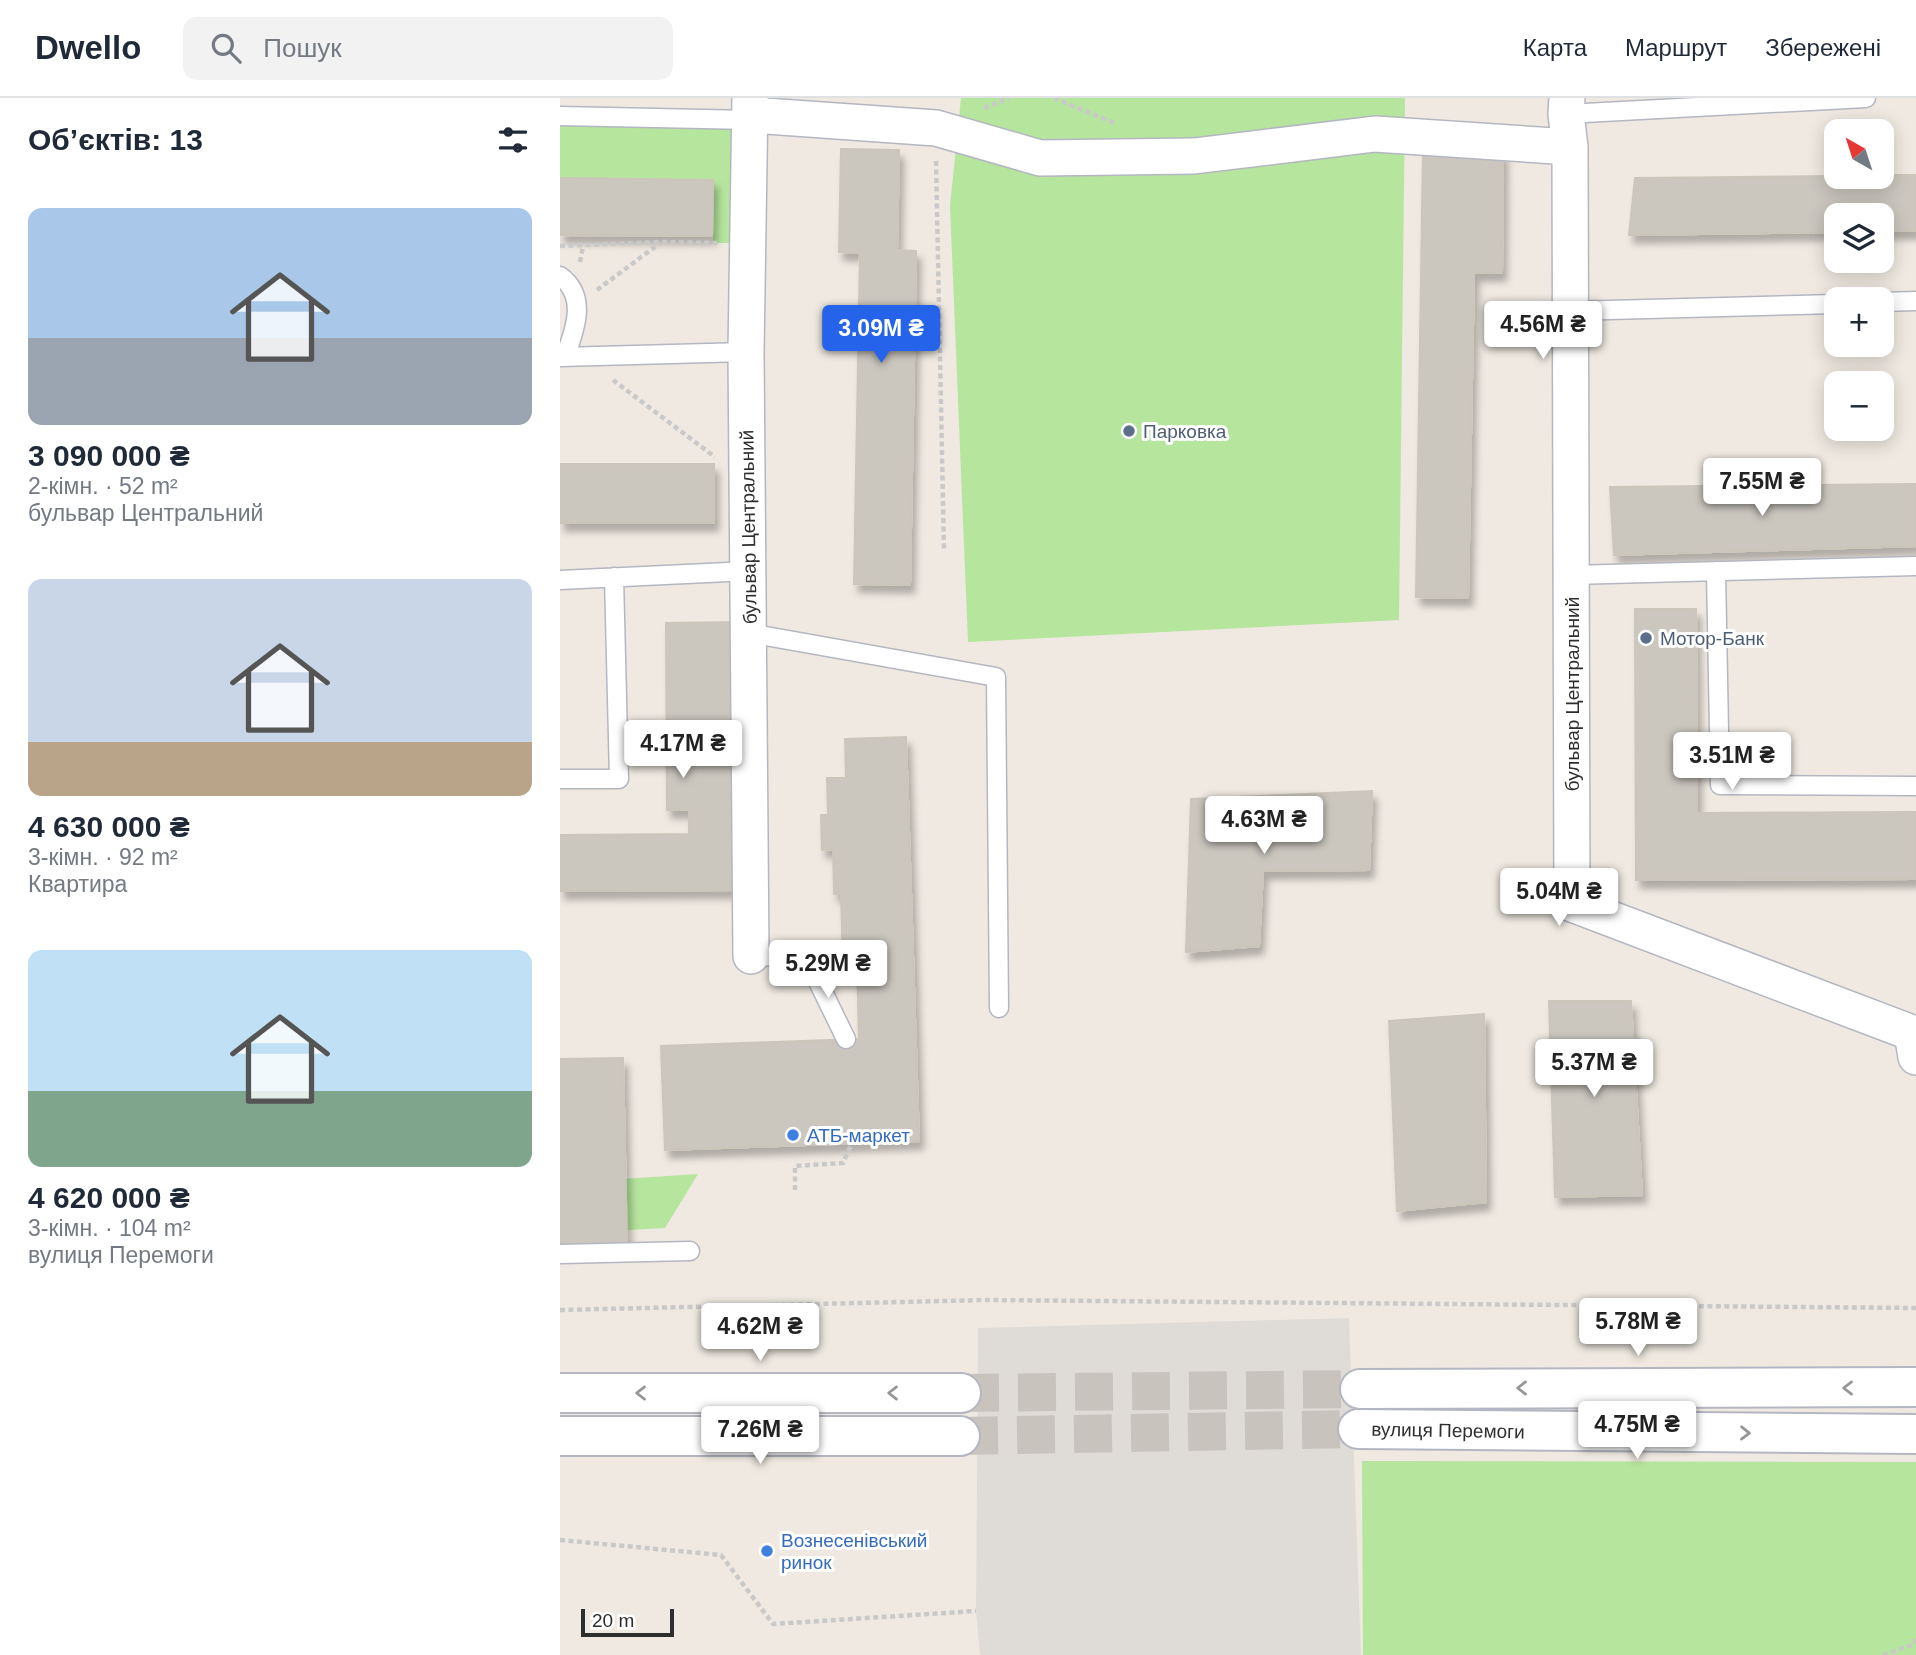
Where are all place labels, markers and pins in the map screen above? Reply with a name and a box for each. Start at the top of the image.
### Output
pin: 4.56M ₴ [1478,302,1608,361]
pin: 3.09M ₴ [816,306,946,365]
place label: Парковка [1143,421,1227,442]
marker: Парковка [1121,423,1137,439]
pin: 7.55M ₴ [1697,458,1827,518]
place label: Мотор-Банк [1660,628,1765,649]
marker: Мотор-Банк [1638,630,1654,646]
pin: 4.17M ₴ [618,720,748,780]
pin: 3.51M ₴ [1667,732,1797,792]
pin: 4.63M ₴ [1199,796,1329,856]
pin: 5.04M ₴ [1494,868,1624,928]
pin: 5.29M ₴ [763,940,893,1000]
pin: 5.37M ₴ [1529,1040,1659,1099]
place label: АТБ-маркет [807,1125,910,1146]
marker: АТБ-маркет [785,1127,801,1143]
pin: 5.78M ₴ [1573,1298,1703,1358]
pin: 4.62M ₴ [695,1304,825,1363]
pin: 4.75M ₴ [1572,1402,1702,1461]
pin: 7.26M ₴ [695,1406,825,1466]
place label: Вознесенівський ринок [781,1530,927,1573]
marker: Вознесенівський ринок [759,1543,775,1559]

